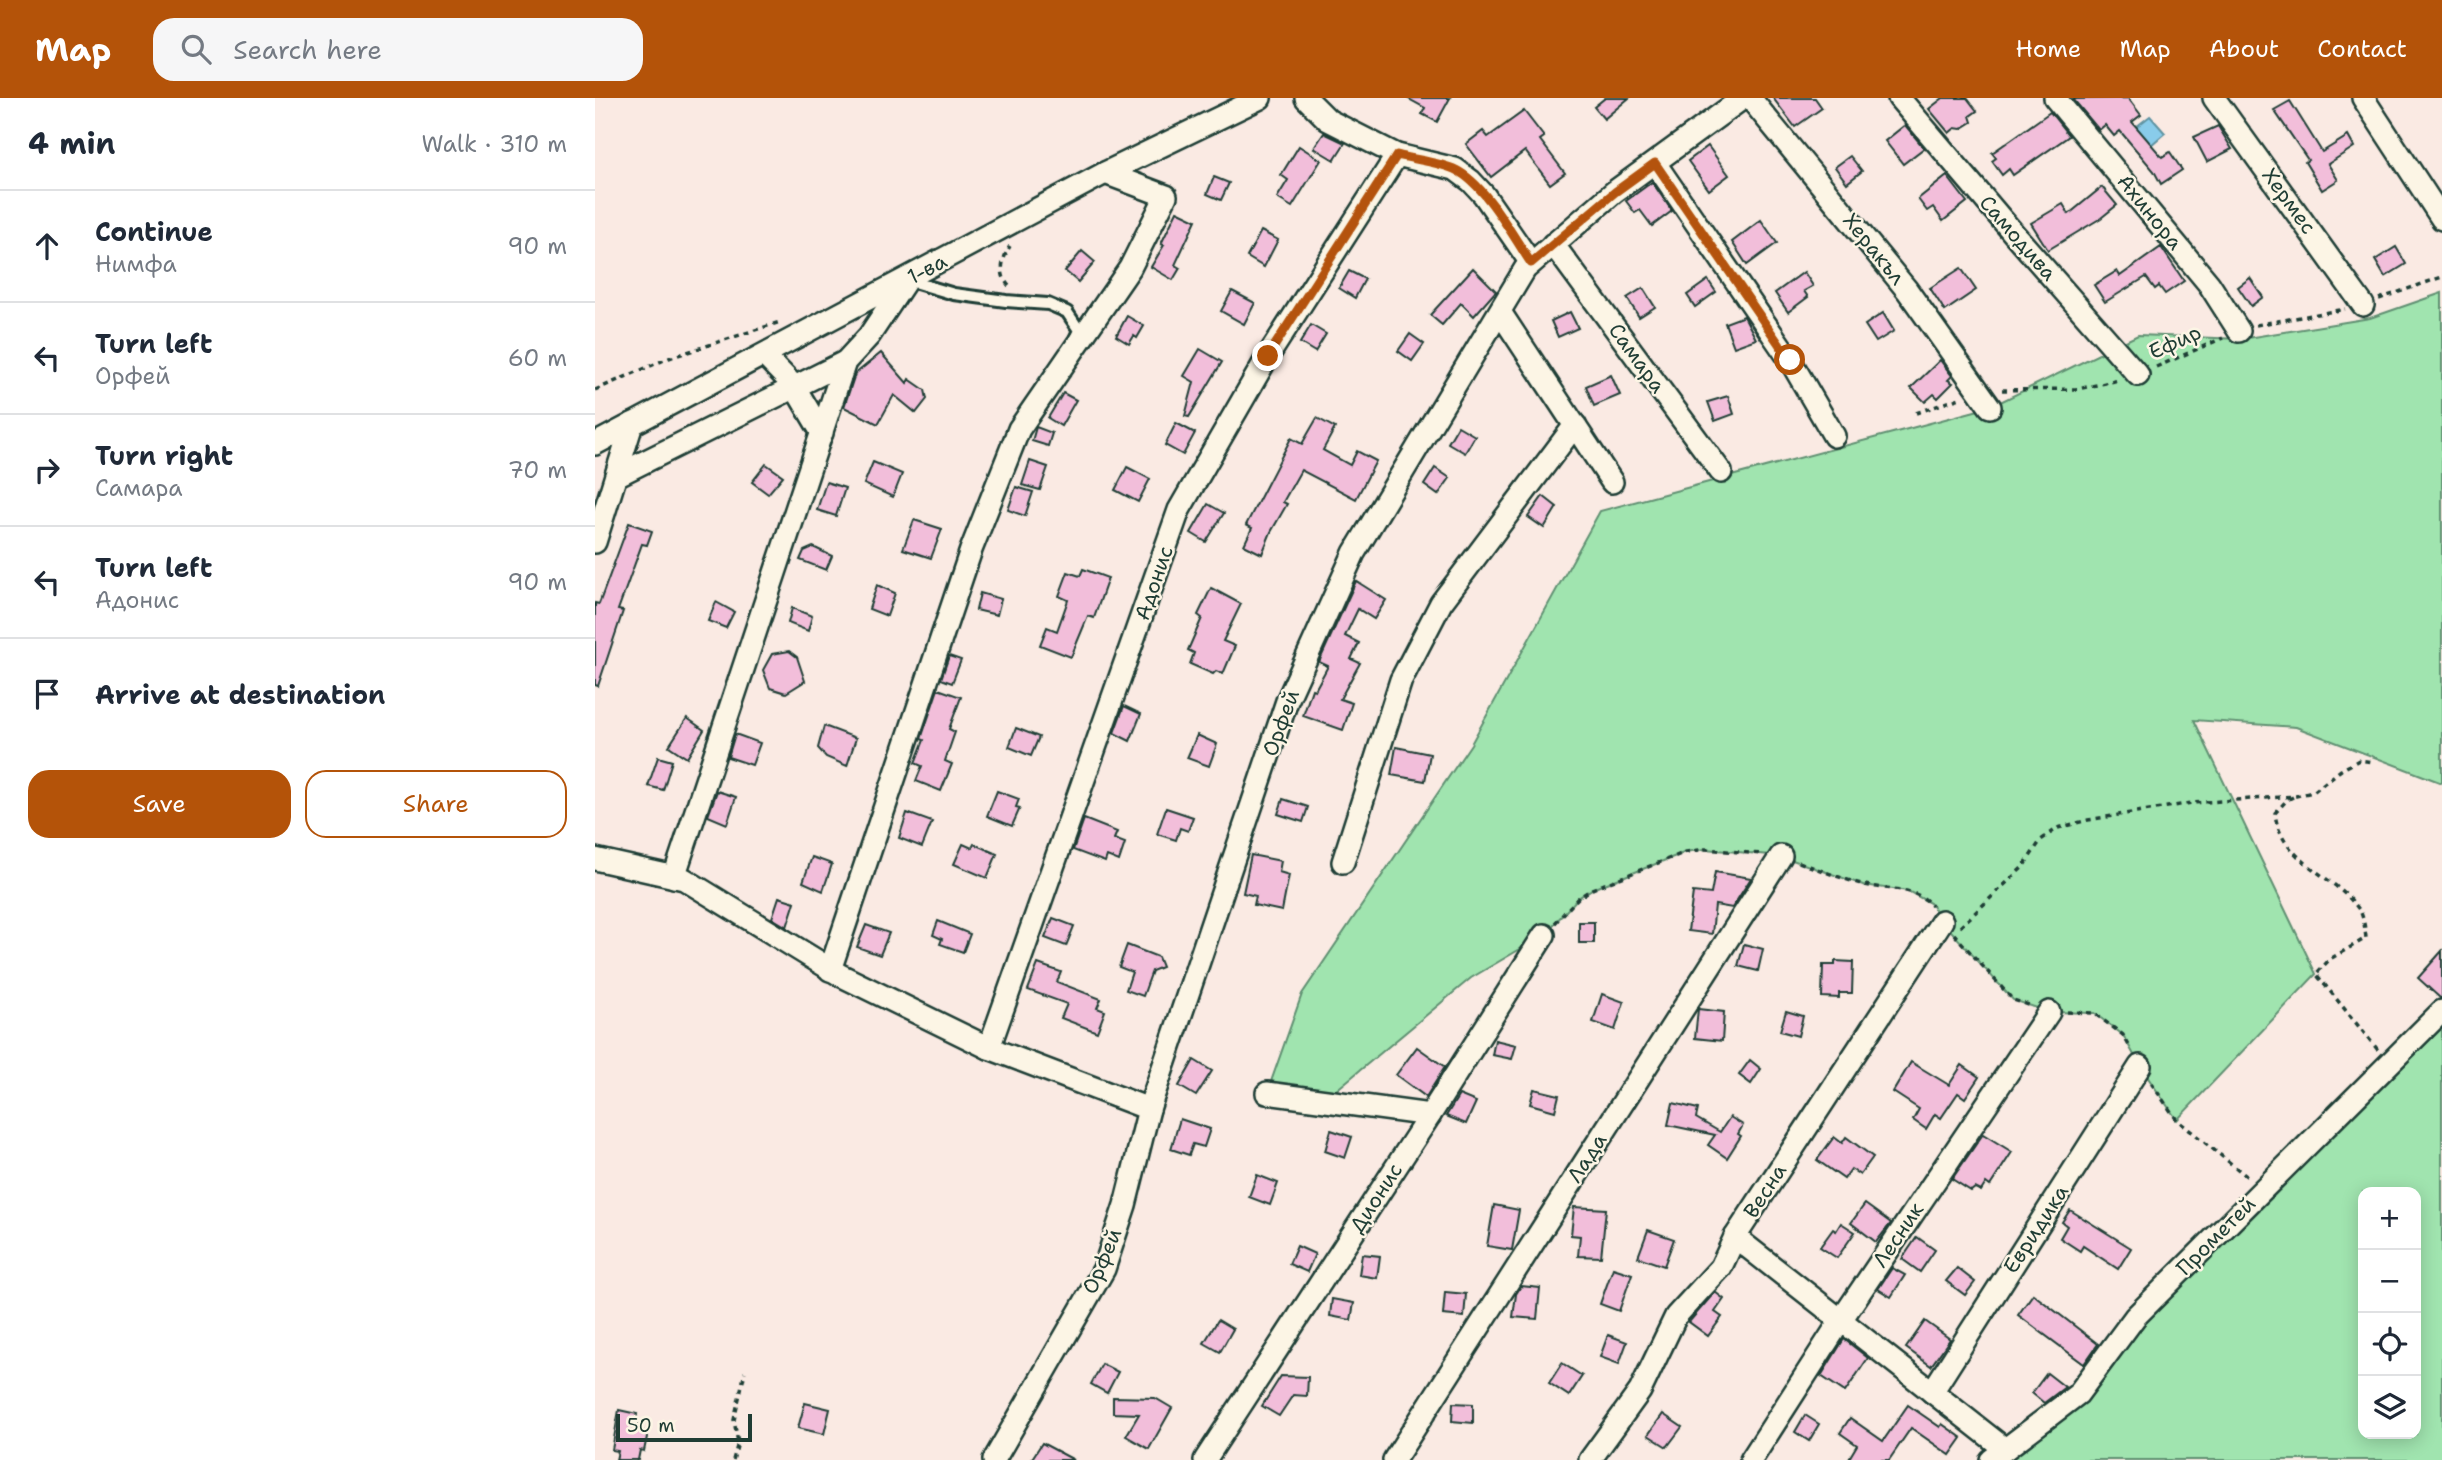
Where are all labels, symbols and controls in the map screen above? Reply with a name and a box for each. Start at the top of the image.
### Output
search box [153,18,643,81]
text: Map [35,27,111,72]
icon: search [177,30,215,68]
text: Search here [233,32,382,67]
text: Home [2015,33,2081,65]
text: Map [2119,33,2171,65]
text: About [2209,33,2279,65]
text: Contact [2317,33,2407,65]
text: 4 min [28,123,115,164]
text: Walk · 310 m [422,129,567,159]
street label: Хермес [2256,162,2322,240]
street label: Ахинора [2111,168,2189,256]
street label: Самодива [1973,189,2063,287]
street label: Херакъл [1836,207,1912,291]
text: Continue [95,214,213,249]
icon: ahead [28,227,66,265]
text: 90 m [507,231,567,261]
street label: 1-ва [902,247,952,291]
text: Нимфа [95,249,177,279]
street label: Самара [1602,317,1672,399]
street label: Ефир [2144,318,2206,366]
text: Turn left [95,326,212,361]
icon: left [28,339,66,377]
route end [1252,340,1283,371]
text: 60 m [508,343,567,373]
route start [1774,344,1805,375]
text: Орфей [95,361,170,391]
text: Turn right [95,438,233,473]
icon: right [28,451,66,489]
text: 70 m [508,455,567,485]
text: Самара [95,473,183,503]
street label: Адонис [1128,542,1180,624]
text: Turn left [95,550,212,585]
icon: left [28,563,66,601]
text: 90 m [507,567,567,597]
text: Адонис [95,585,179,615]
icon: arrive [28,675,66,713]
text: Arrive at destination [95,677,385,712]
street label: Орфей [1256,686,1306,760]
button: Save [28,770,291,838]
button: Share [305,770,567,838]
street label: Лада [1561,1128,1613,1188]
street label: Дионис [1343,1158,1409,1238]
street label: Весна [1737,1158,1793,1224]
street label: Евридика [1997,1179,2075,1279]
map controls [2358,1187,2421,1439]
button: + [2358,1187,2421,1250]
street label: Прометей [2170,1190,2262,1282]
street label: Лесник [1866,1197,1930,1273]
street label: Орфей [1076,1224,1128,1298]
button: − [2358,1250,2421,1313]
button: locate [2358,1313,2421,1376]
button: layers [2358,1376,2421,1439]
scale bar [616,1411,753,1443]
text: 50 m [627,1413,675,1438]

